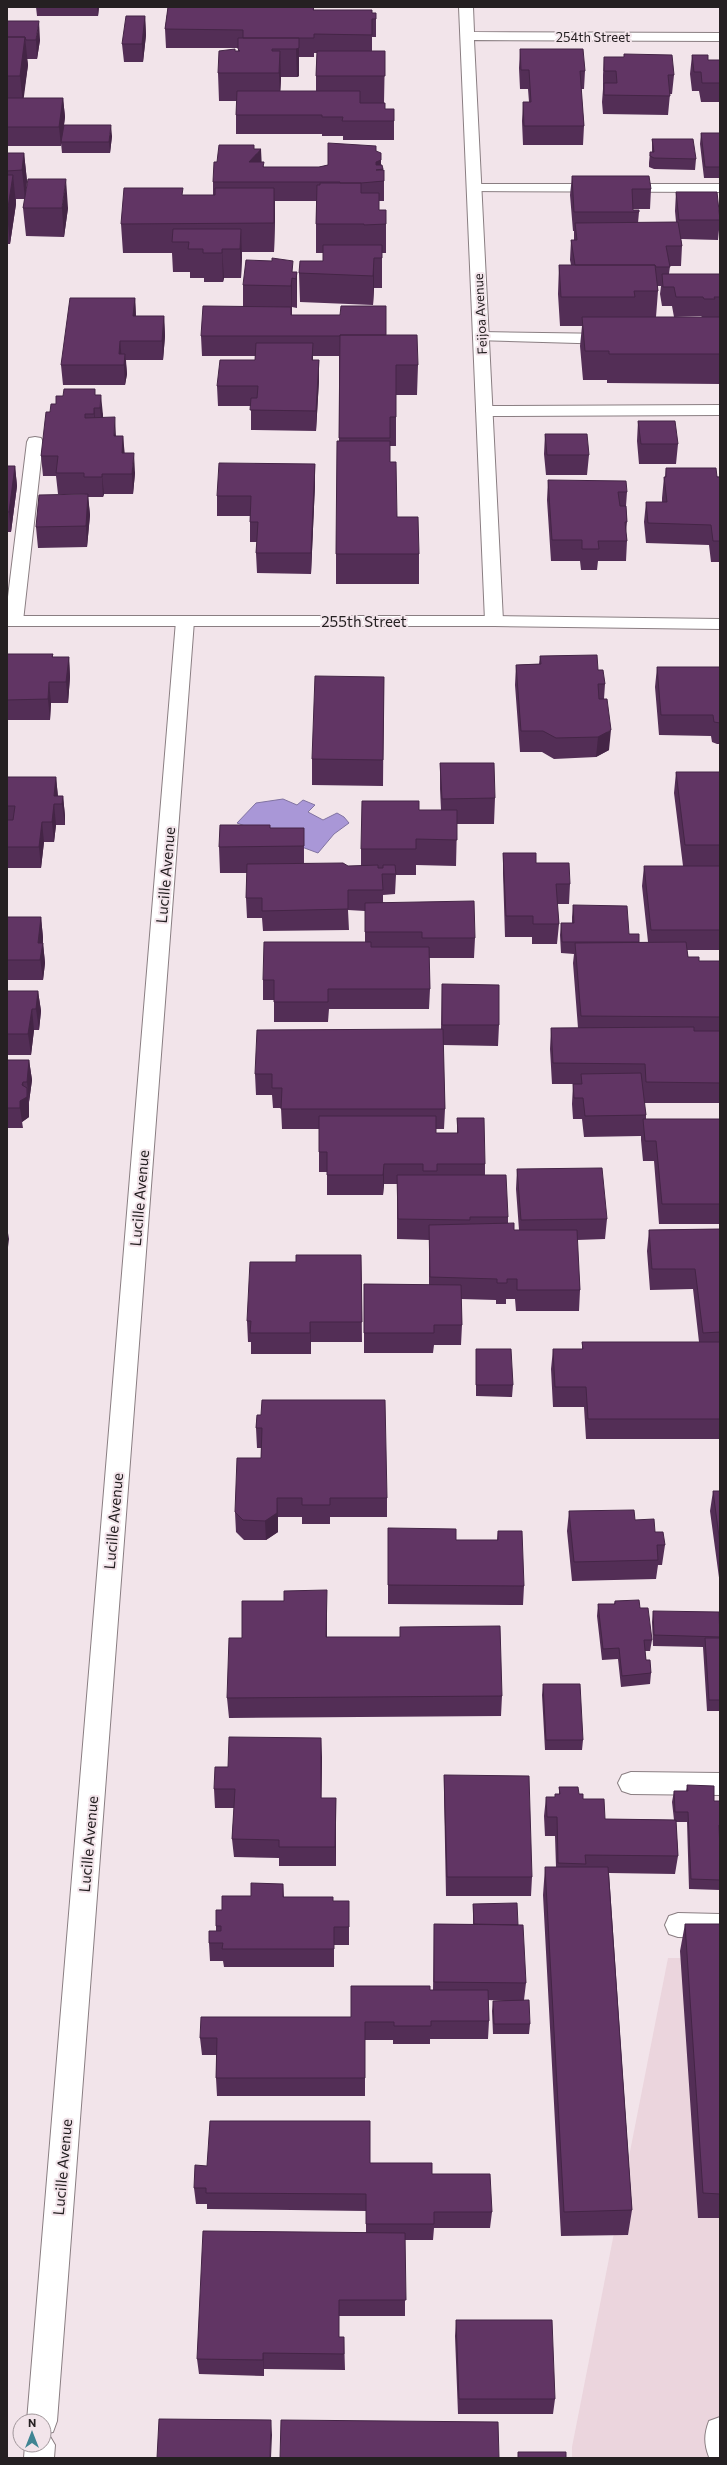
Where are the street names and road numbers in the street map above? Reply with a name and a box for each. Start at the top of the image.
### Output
street label: 254th Street [556,29,630,45]
street label: Feijoa Avenue [470,273,490,355]
street label: 255th Street [321,612,407,630]
street label: Lucille Avenue [152,826,178,924]
street label: Lucille Avenue [126,1149,152,1247]
street label: Lucille Avenue [100,1472,126,1570]
street label: Lucille Avenue [75,1795,101,1893]
street label: Lucille Avenue [49,2118,75,2216]

